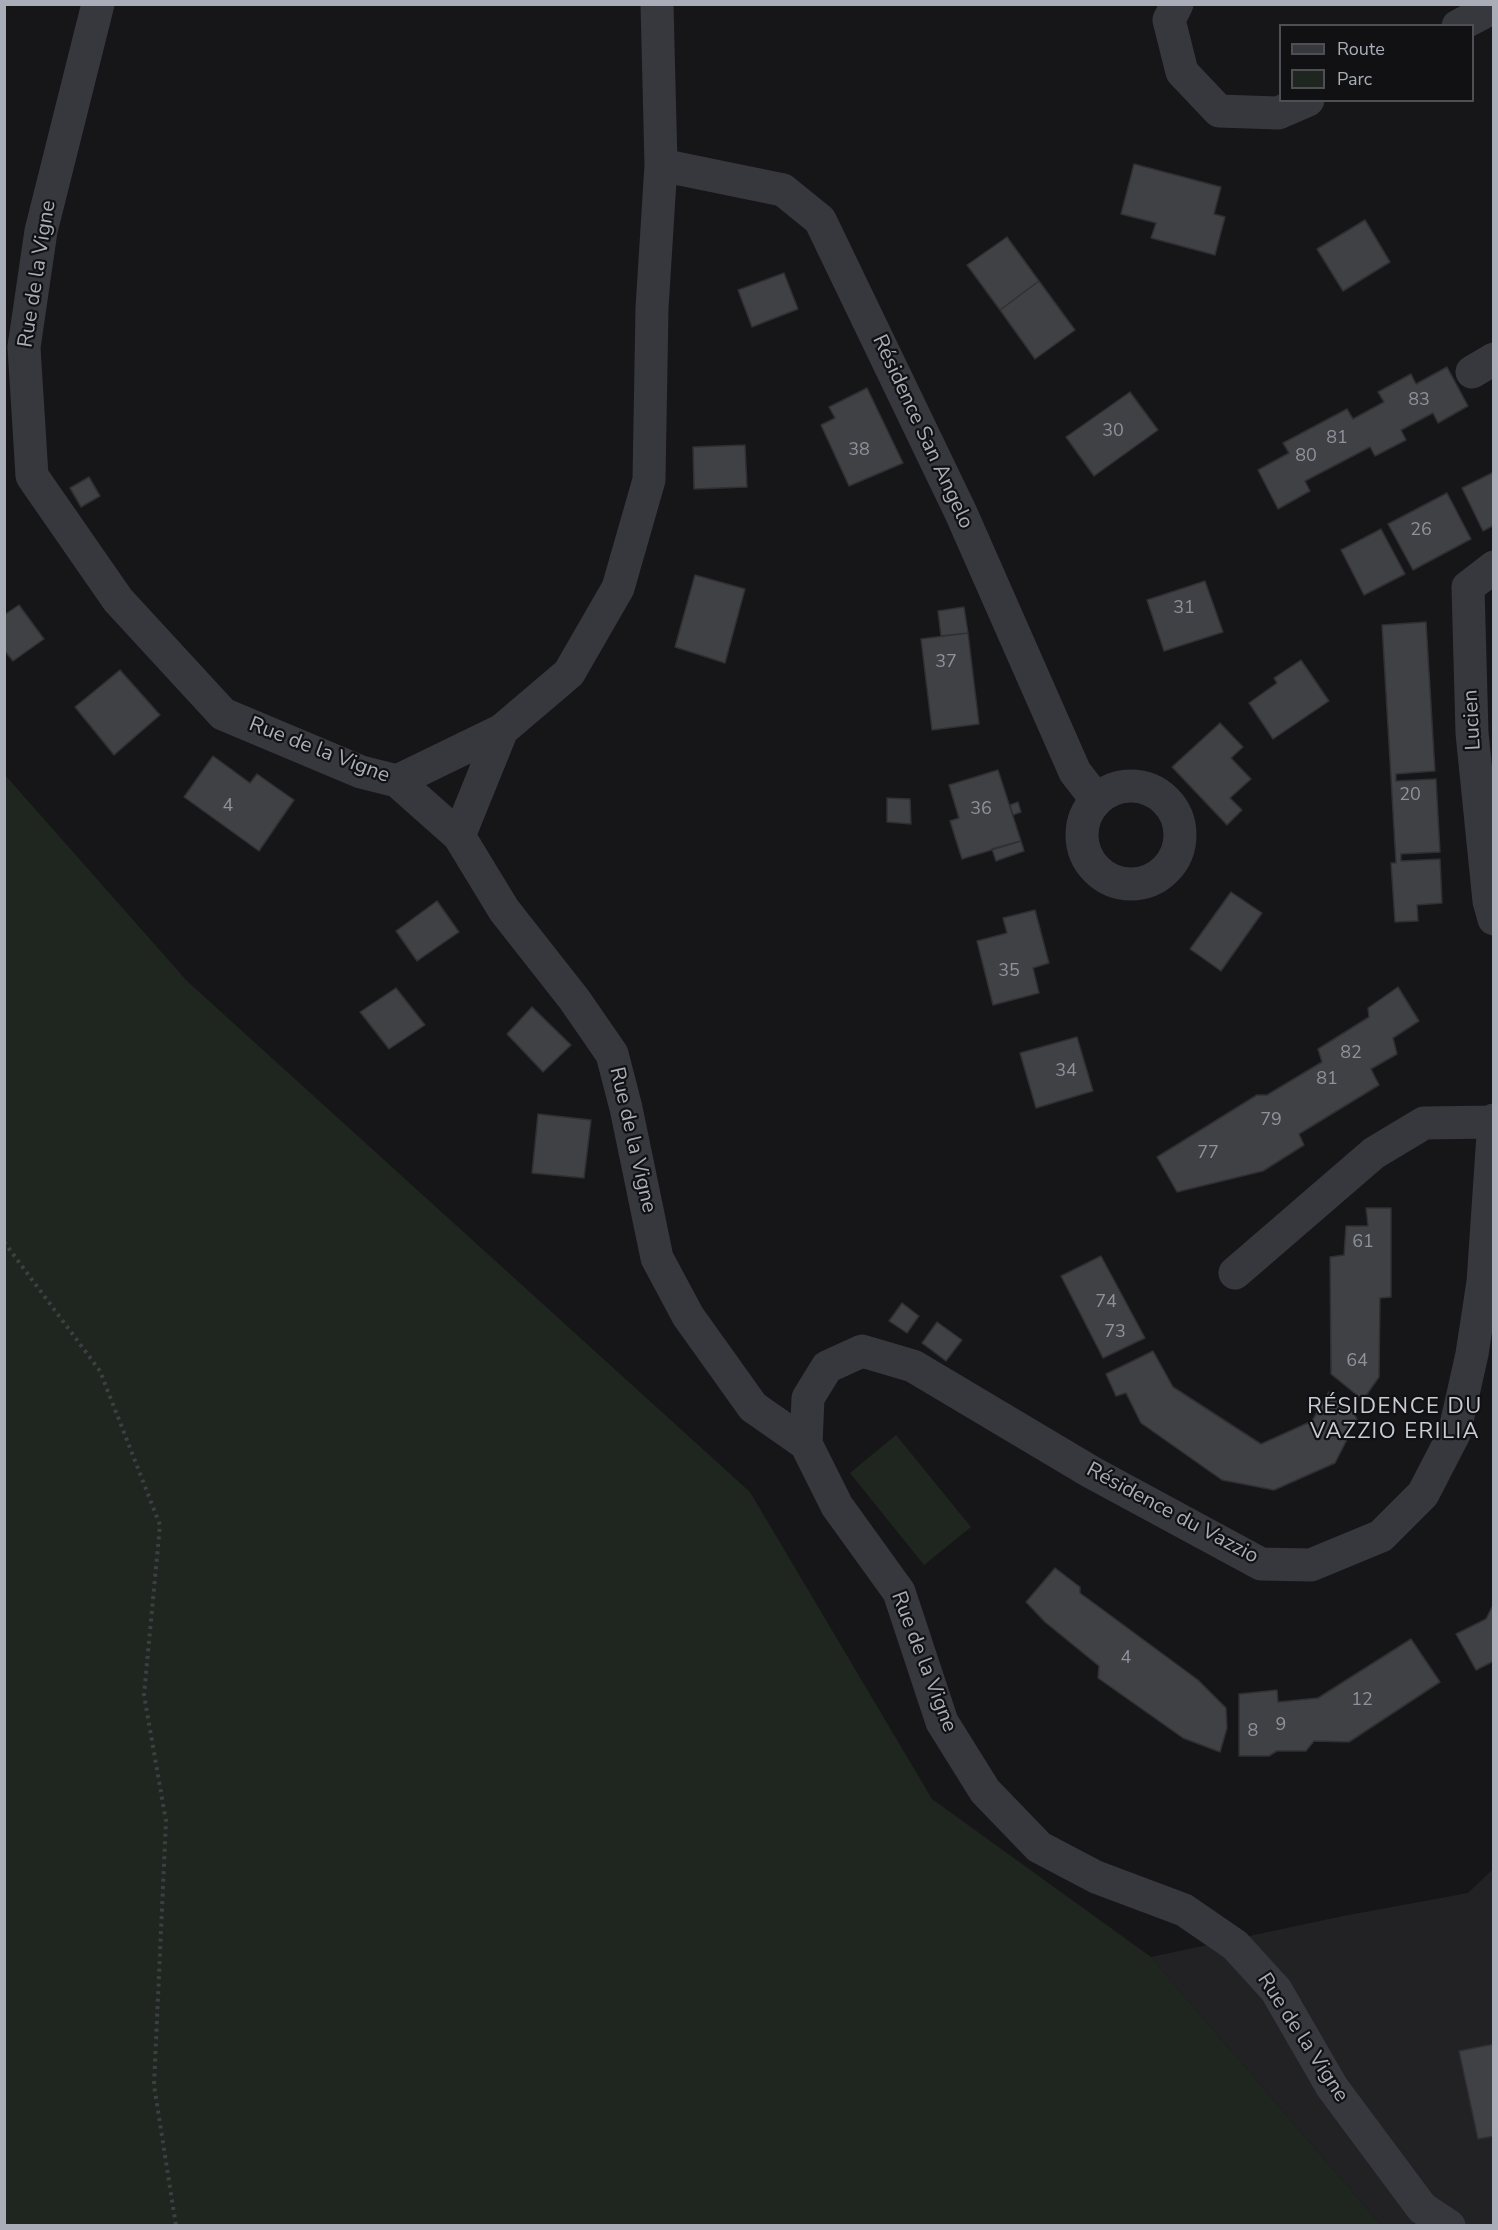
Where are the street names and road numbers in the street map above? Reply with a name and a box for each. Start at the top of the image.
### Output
street label: Rue de la Vigne [14,199,62,349]
street label: Résidence San Angelo [866,331,978,533]
street label: Lucien [1459,689,1487,751]
street label: Rue de la Vigne [245,713,393,789]
street label: Rue de la Vigne [603,1065,661,1215]
street label: Résidence du Vazzio [1082,1458,1262,1570]
street label: Rue de la Vigne [885,1588,961,1736]
street label: Rue de la Vigne [1251,1969,1353,2107]

